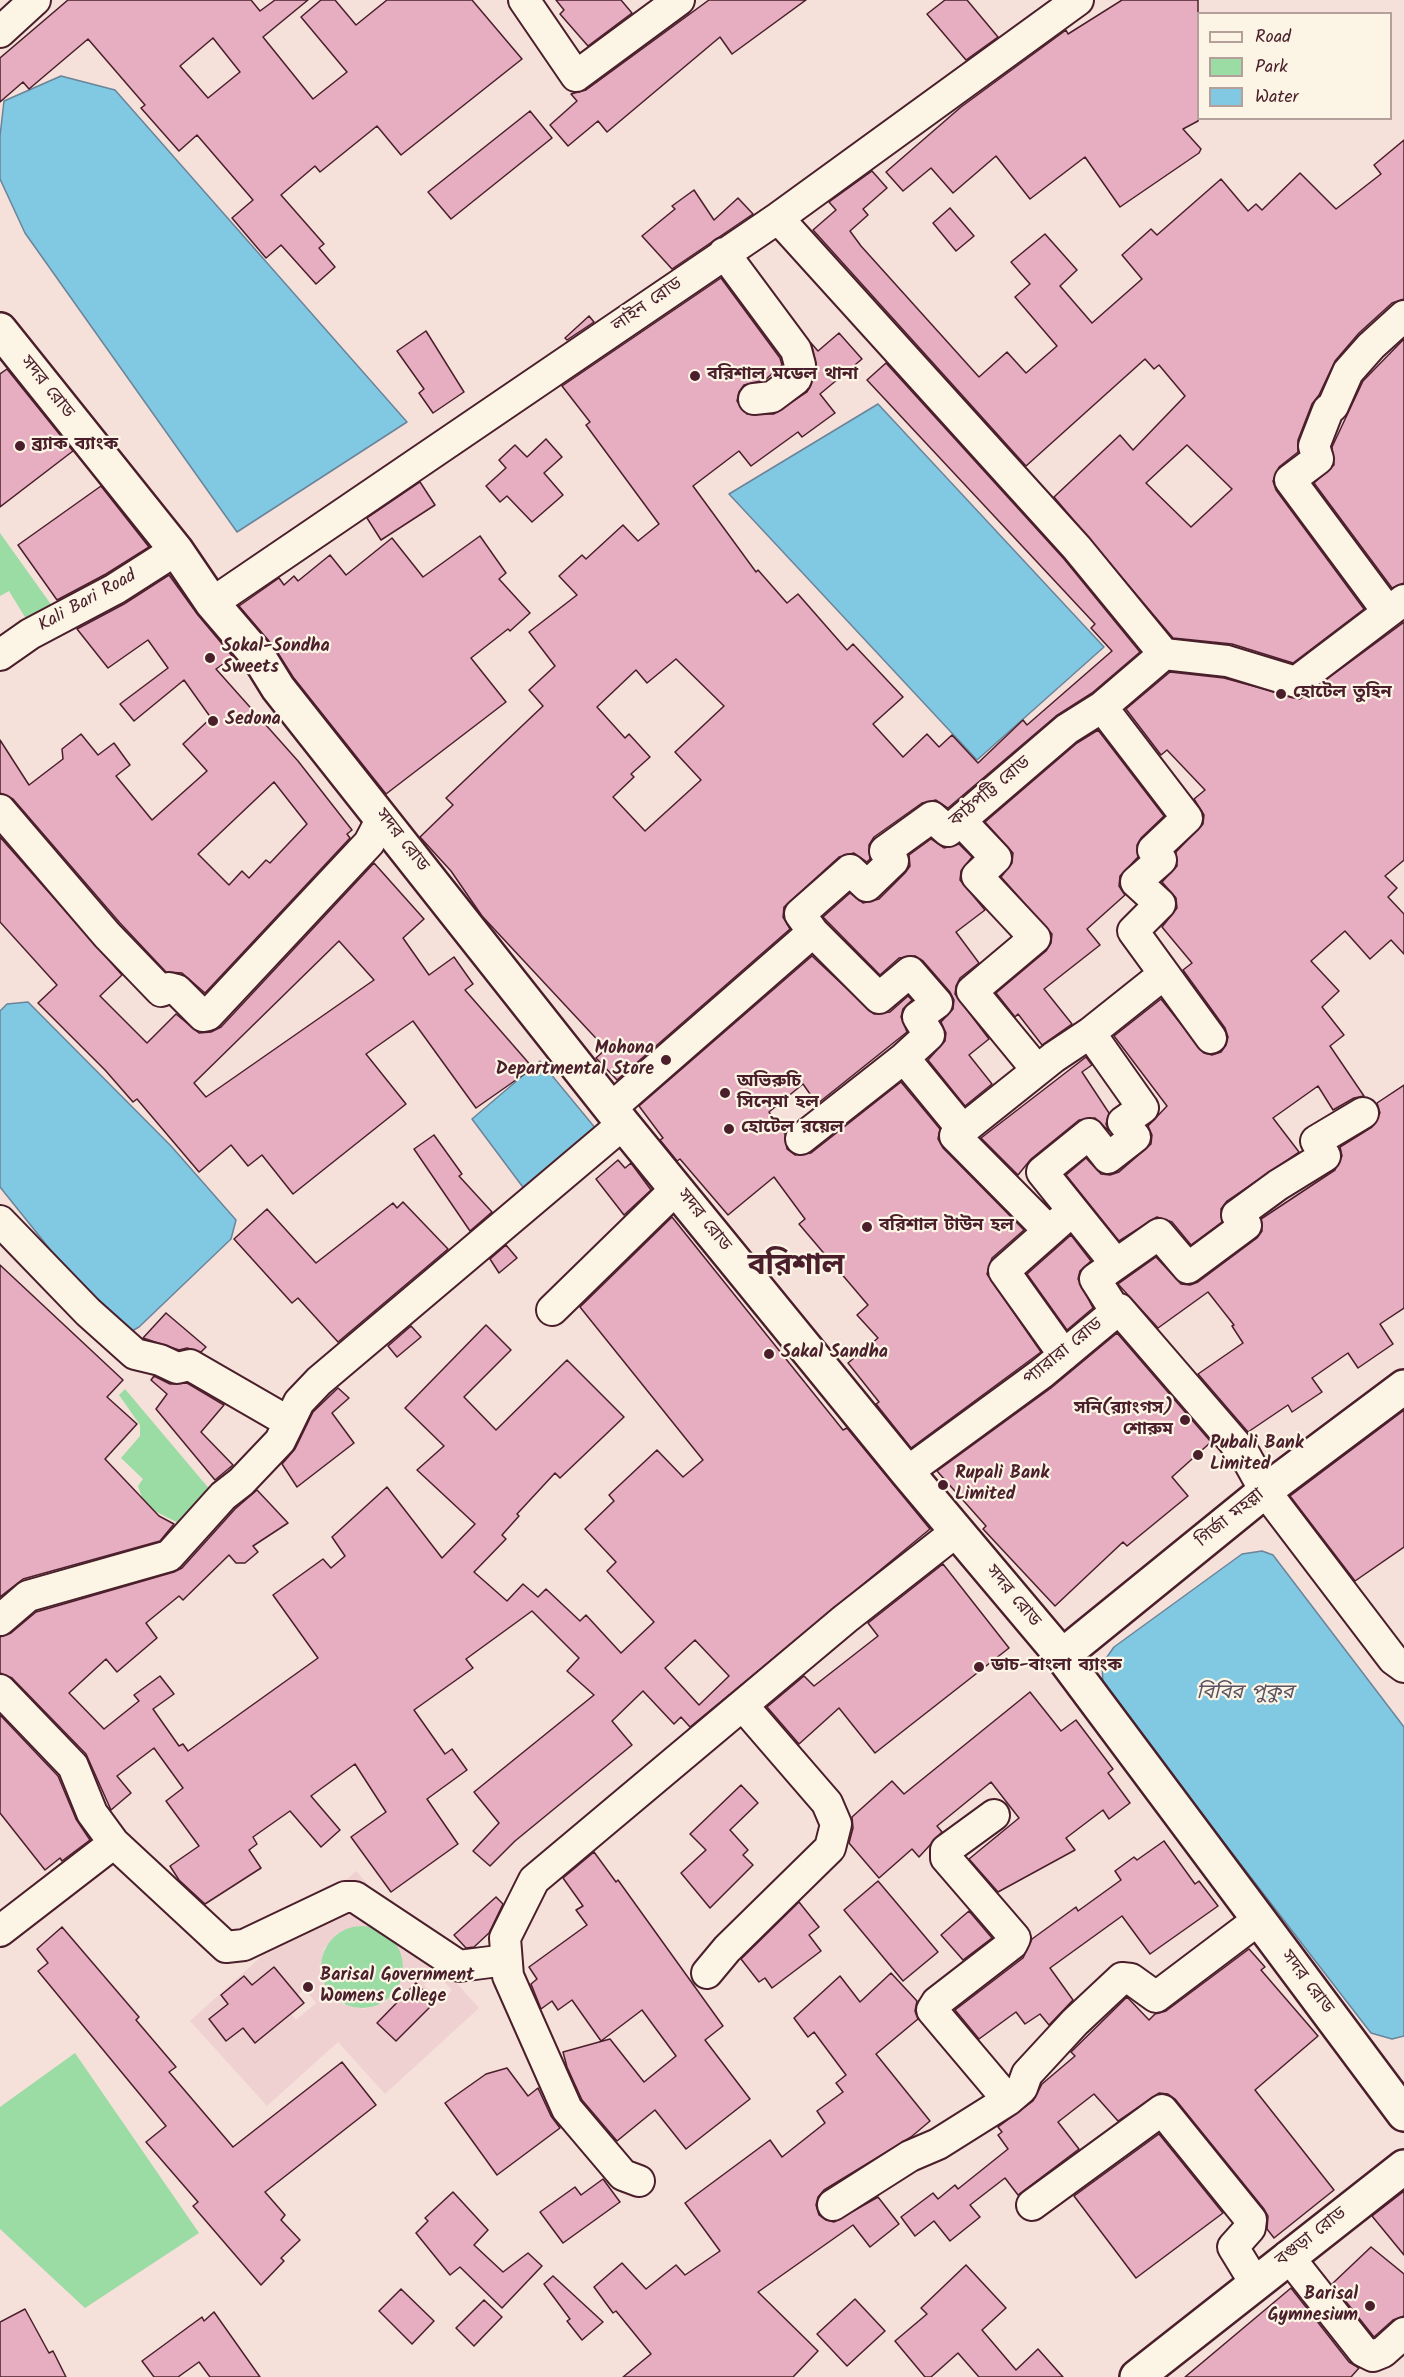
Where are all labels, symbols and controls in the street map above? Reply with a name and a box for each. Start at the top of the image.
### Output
legend [1197,12,1392,120]
text: Road [1255,23,1291,52]
text: Park [1255,53,1288,82]
text: Water [1255,83,1299,112]
street label: লাইন রোড [609,274,687,338]
street label: সদর রোড [14,352,78,424]
place label: বরিশাল মডেল থানা [707,365,858,387]
marker: বরিশাল মডেল থানা [688,369,702,383]
place label: ব্র্যাক ব্যাংক [32,435,118,457]
marker: ব্র্যাক ব্যাংক [13,439,27,453]
street label: Kali Bari Road [35,566,141,638]
place label: Sokal-Sondha Sweets [222,637,330,680]
marker: Sokal-Sondha Sweets [203,651,217,665]
place label: হোটেল তুহিন [1293,683,1392,705]
marker: হোটেল তুহিন [1274,687,1288,701]
place label: Sedona [225,710,281,732]
marker: Sedona [206,714,220,728]
street label: কাঠপট্টি রোড [946,753,1036,833]
street label: সদর রোড [370,805,432,877]
place label: Mohona Departmental Store [496,1039,654,1082]
marker: Mohona Departmental Store [659,1053,673,1067]
place label: অভিরুচি সিনেমা হল [737,1072,819,1114]
marker: অভিরুচি সিনেমা হল [718,1086,732,1100]
place label: হোটেল রয়েল [741,1118,844,1140]
marker: হোটেল রয়েল [722,1122,736,1136]
street label: সদর রোড [671,1185,735,1257]
place label: বরিশাল টাউন হল [879,1216,1014,1238]
marker: বরিশাল টাউন হল [860,1220,874,1234]
district label: বরিশাল [747,1251,845,1287]
street label: প্যারারা রোড [1020,1315,1108,1391]
place label: Sakal Sandha [781,1343,888,1365]
marker: Sakal Sandha [762,1347,776,1361]
place label: সনি(র‌্যাংগস) শোরুম [1074,1399,1173,1442]
marker: সনি(র‌্যাংগস) শোরুম [1178,1413,1192,1427]
place label: Pubali Bank Limited [1210,1434,1304,1476]
marker: Pubali Bank Limited [1191,1448,1205,1462]
place label: Rupali Bank Limited [955,1464,1049,1506]
marker: Rupali Bank Limited [936,1478,950,1492]
street label: গির্জা মহল্লা [1193,1485,1269,1553]
street label: সদর রোড [980,1562,1044,1632]
place label: ডাচ-বাংলা ব্যাংক [991,1656,1122,1678]
marker: ডাচ-বাংলা ব্যাংক [972,1660,986,1674]
water label: বিবির পুকুর [1197,1683,1293,1707]
street label: সদর রোড [1275,1947,1337,2019]
place label: Barisal Government Womens College [320,1966,474,2008]
marker: Barisal Government Womens College [301,1980,315,1994]
street label: বগুড়া রোড [1272,2204,1352,2272]
place label: Barisal Gymnesium [1268,2285,1358,2328]
marker: Barisal Gymnesium [1363,2299,1377,2313]

